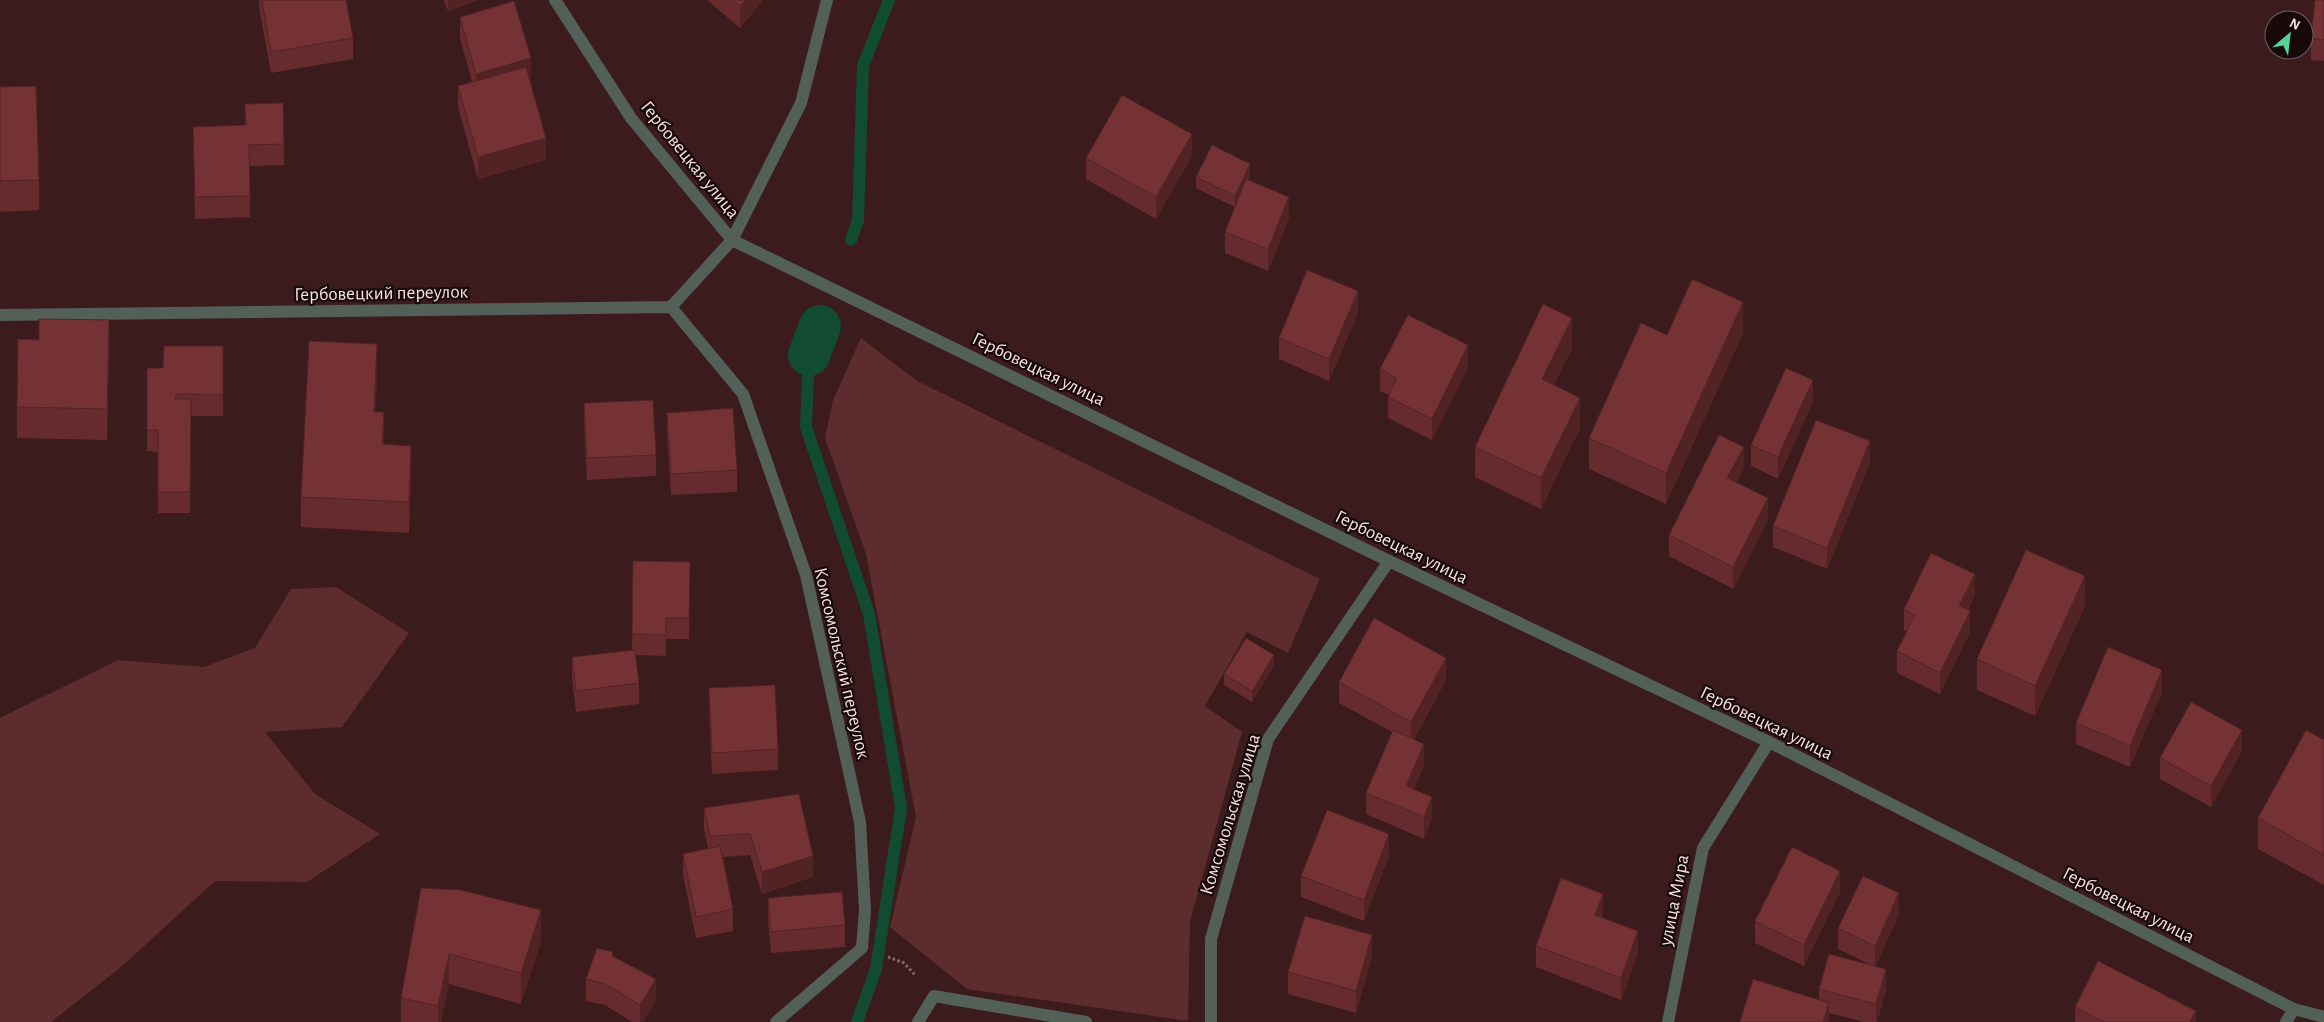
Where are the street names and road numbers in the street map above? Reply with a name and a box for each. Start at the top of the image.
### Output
street label: Гербовецкая улица [637,98,743,222]
street label: Гербовецкий переулок [294,282,468,305]
street label: Гербовецкая улица [969,329,1108,410]
street label: Гербовецкая улица [1332,507,1471,588]
street label: Комсомольский переулок [810,566,873,761]
street label: Гербовецкая улица [1697,683,1836,764]
street label: Комсомольская улица [1197,732,1264,897]
street label: улица Мира [1656,853,1693,948]
street label: Гербовецкая улица [2059,864,2197,947]

